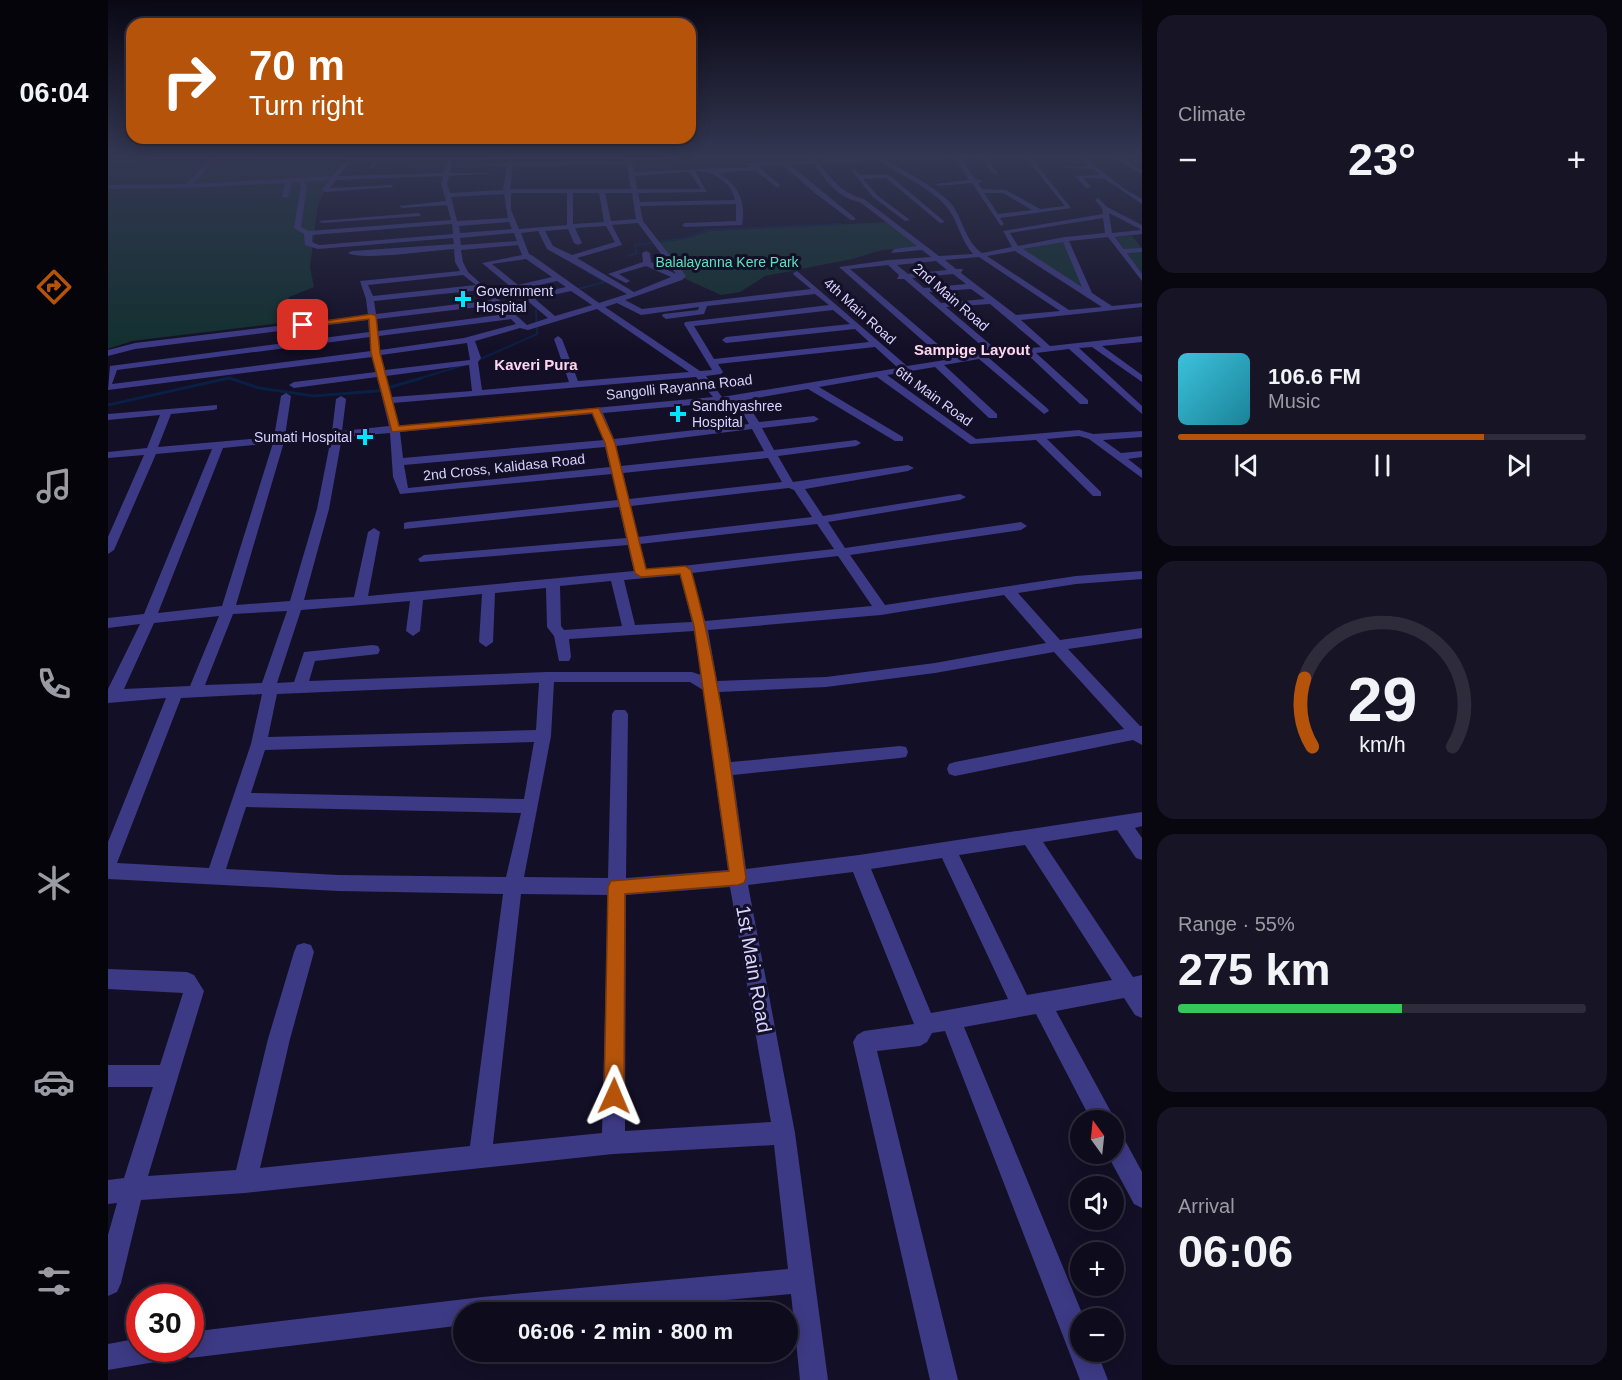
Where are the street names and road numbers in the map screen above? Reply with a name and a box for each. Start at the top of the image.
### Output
street label: 2nd Main Road [910,260,992,334]
street label: 4th Main Road [821,275,899,347]
street label: 6th Main Road [892,363,976,429]
street label: Sangolli Rayanna Road [605,371,753,403]
street label: 2nd Cross, Kalidasa Road [422,451,586,483]
street label: 1st Main Road [732,904,776,1034]

